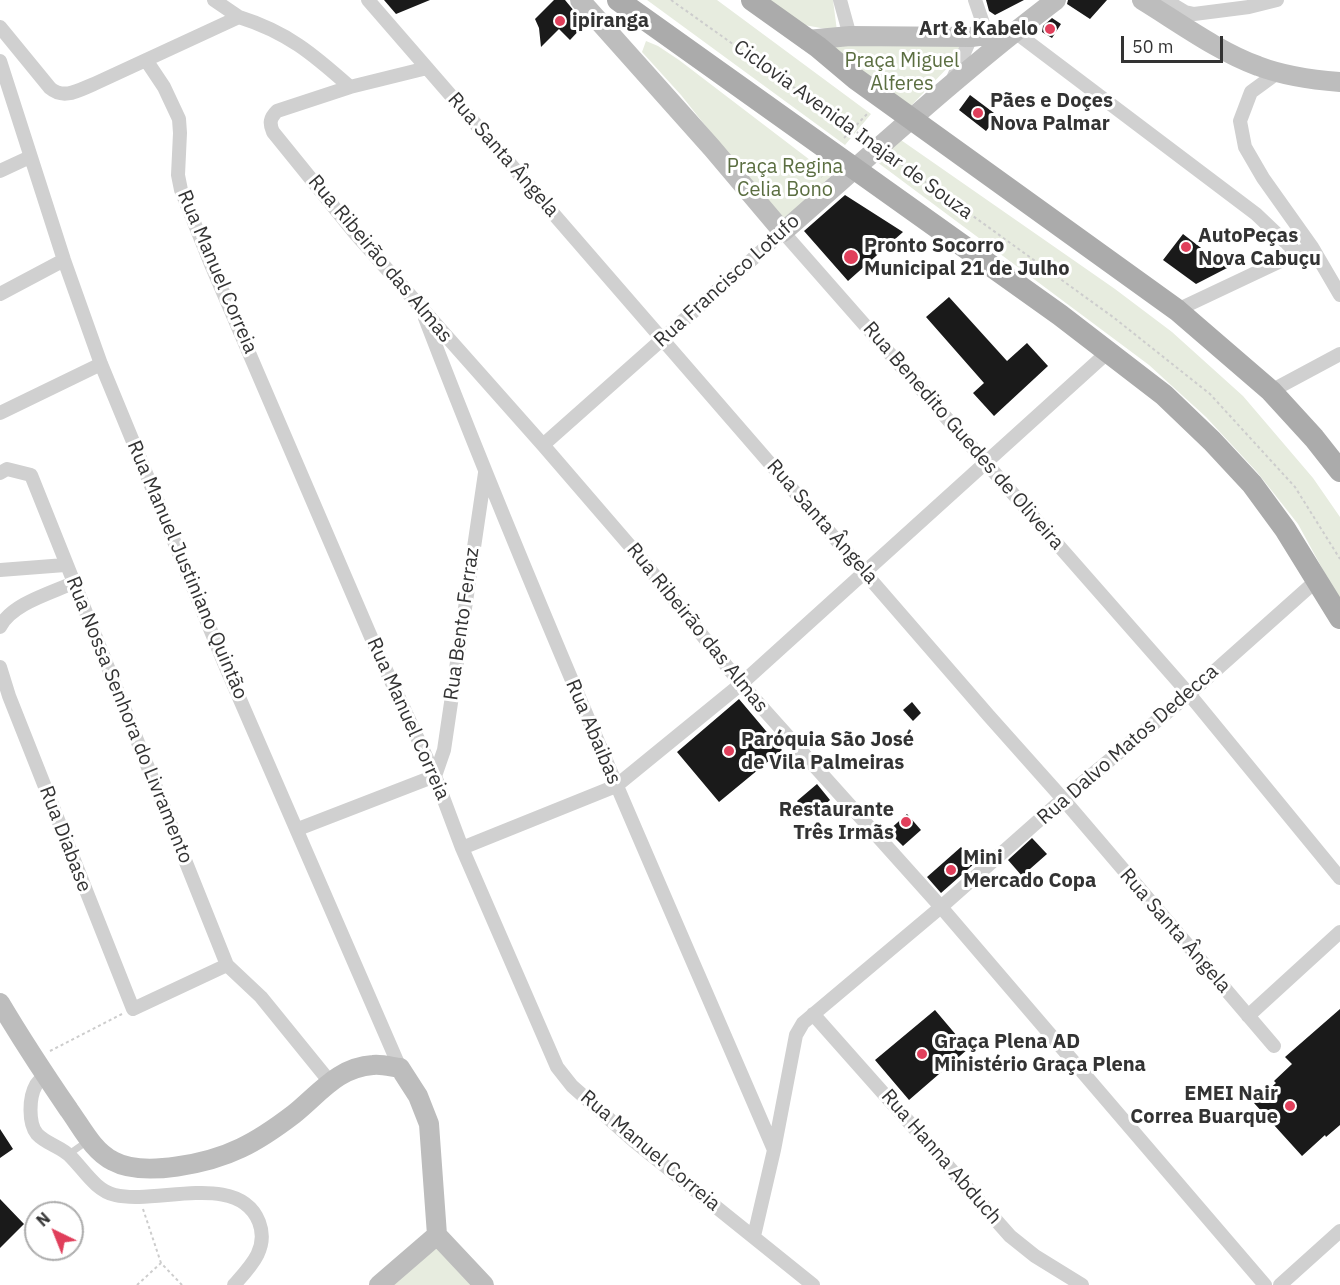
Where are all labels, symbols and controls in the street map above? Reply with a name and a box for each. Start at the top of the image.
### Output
place label: ipiranga [572,9,649,33]
marker: ipiranga [553,14,567,28]
place label: Art & Kabelo [919,17,1038,41]
marker: Art & Kabelo [1043,22,1057,36]
scale bar [1124,24,1226,62]
street label: Ciclovia Avenida Inajar de Souza [729,35,977,225]
text: 50 m [1132,35,1174,58]
park label: Praça Miguel Alferes [845,49,959,96]
street label: Rua Santa Ângela [442,88,564,222]
place label: Pães e Doçes Nova Palmar [990,89,1113,136]
marker: Pães e Doçes Nova Palmar [971,106,985,120]
park label: Praça Regina Celia Bono [727,155,843,202]
street label: Rua Ribeirão das Almas [303,170,457,348]
street label: Rua Manuel Correia [172,187,262,357]
street label: Rua Francisco Lotufo [649,209,805,353]
place label: AutoPeças Nova Cabuçu [1198,224,1321,271]
place label: Pronto Socorro Municipal 21 de Julho [864,234,1070,281]
marker: AutoPeças Nova Cabuçu [1179,240,1193,254]
marker: Pronto Socorro Municipal 21 de Julho [842,248,860,266]
street label: Rua Benedito Guedes de Oliveira [857,317,1069,555]
street label: Rua Manuel Justiniano Quintão [122,437,252,703]
street label: Rua Santa Ângela [761,455,883,589]
street label: Rua Ribeirão das Almas [621,538,773,718]
street label: Rua Bento Ferraz [439,546,485,702]
street label: Rua Nossa Senhora do Livramento [60,573,198,867]
street label: Rua Manuel Correia [361,634,455,804]
street label: Rua Dalvo Matos Dedecca [1033,660,1223,830]
street label: Rua Abaibas [560,676,626,788]
place label: Paróquia São José de Vila Palmeiras [741,728,914,775]
marker: Paróquia São José de Vila Palmeiras [722,744,736,758]
street label: Rua Diabase [34,783,96,895]
place label: Restaurante Três Irmãs [779,798,894,845]
marker: Restaurante Três Irmãs [899,815,913,829]
place label: Mini Mercado Copa [963,846,1096,893]
marker: Mini Mercado Copa [944,863,958,877]
street label: Rua Santa Ângela [1114,864,1236,998]
place label: Graça Plena AD Ministério Graça Plena [934,1030,1146,1077]
marker: Graça Plena AD Ministério Graça Plena [915,1047,929,1061]
place label: EMEI Nair Correa Buarque [1130,1082,1278,1129]
street label: Rua Hanna Abduch [876,1084,1006,1230]
street label: Rua Manuel Correia [575,1085,725,1217]
marker: EMEI Nair Correa Buarque [1283,1099,1297,1113]
north arrow [24,1201,84,1261]
text: N [32,1208,54,1231]

